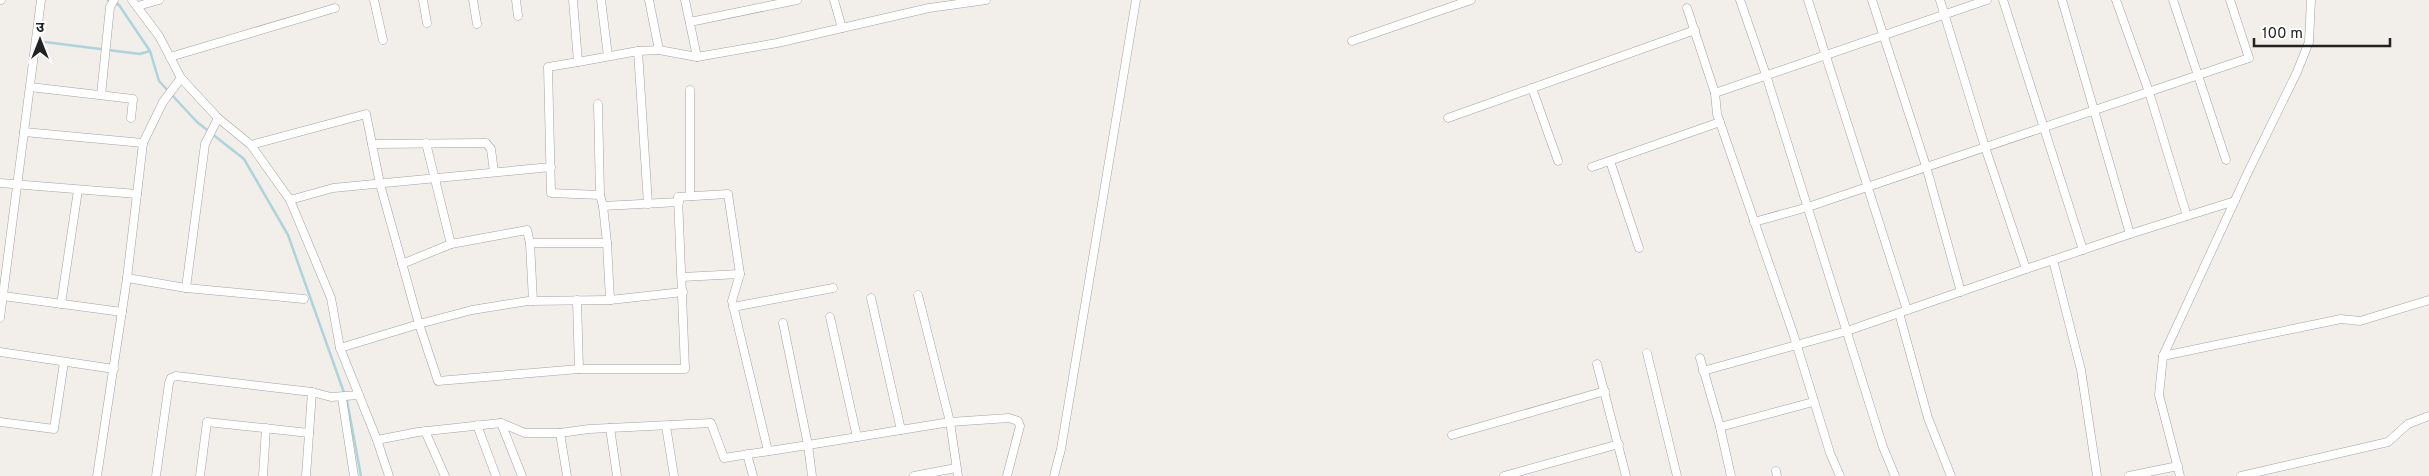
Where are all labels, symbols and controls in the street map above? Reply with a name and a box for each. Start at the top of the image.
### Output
north arrow [15,15,65,65]
scale bar [2254,15,2390,47]
text: उ [36,20,45,37]
text: 100 m [2262,25,2303,44]

